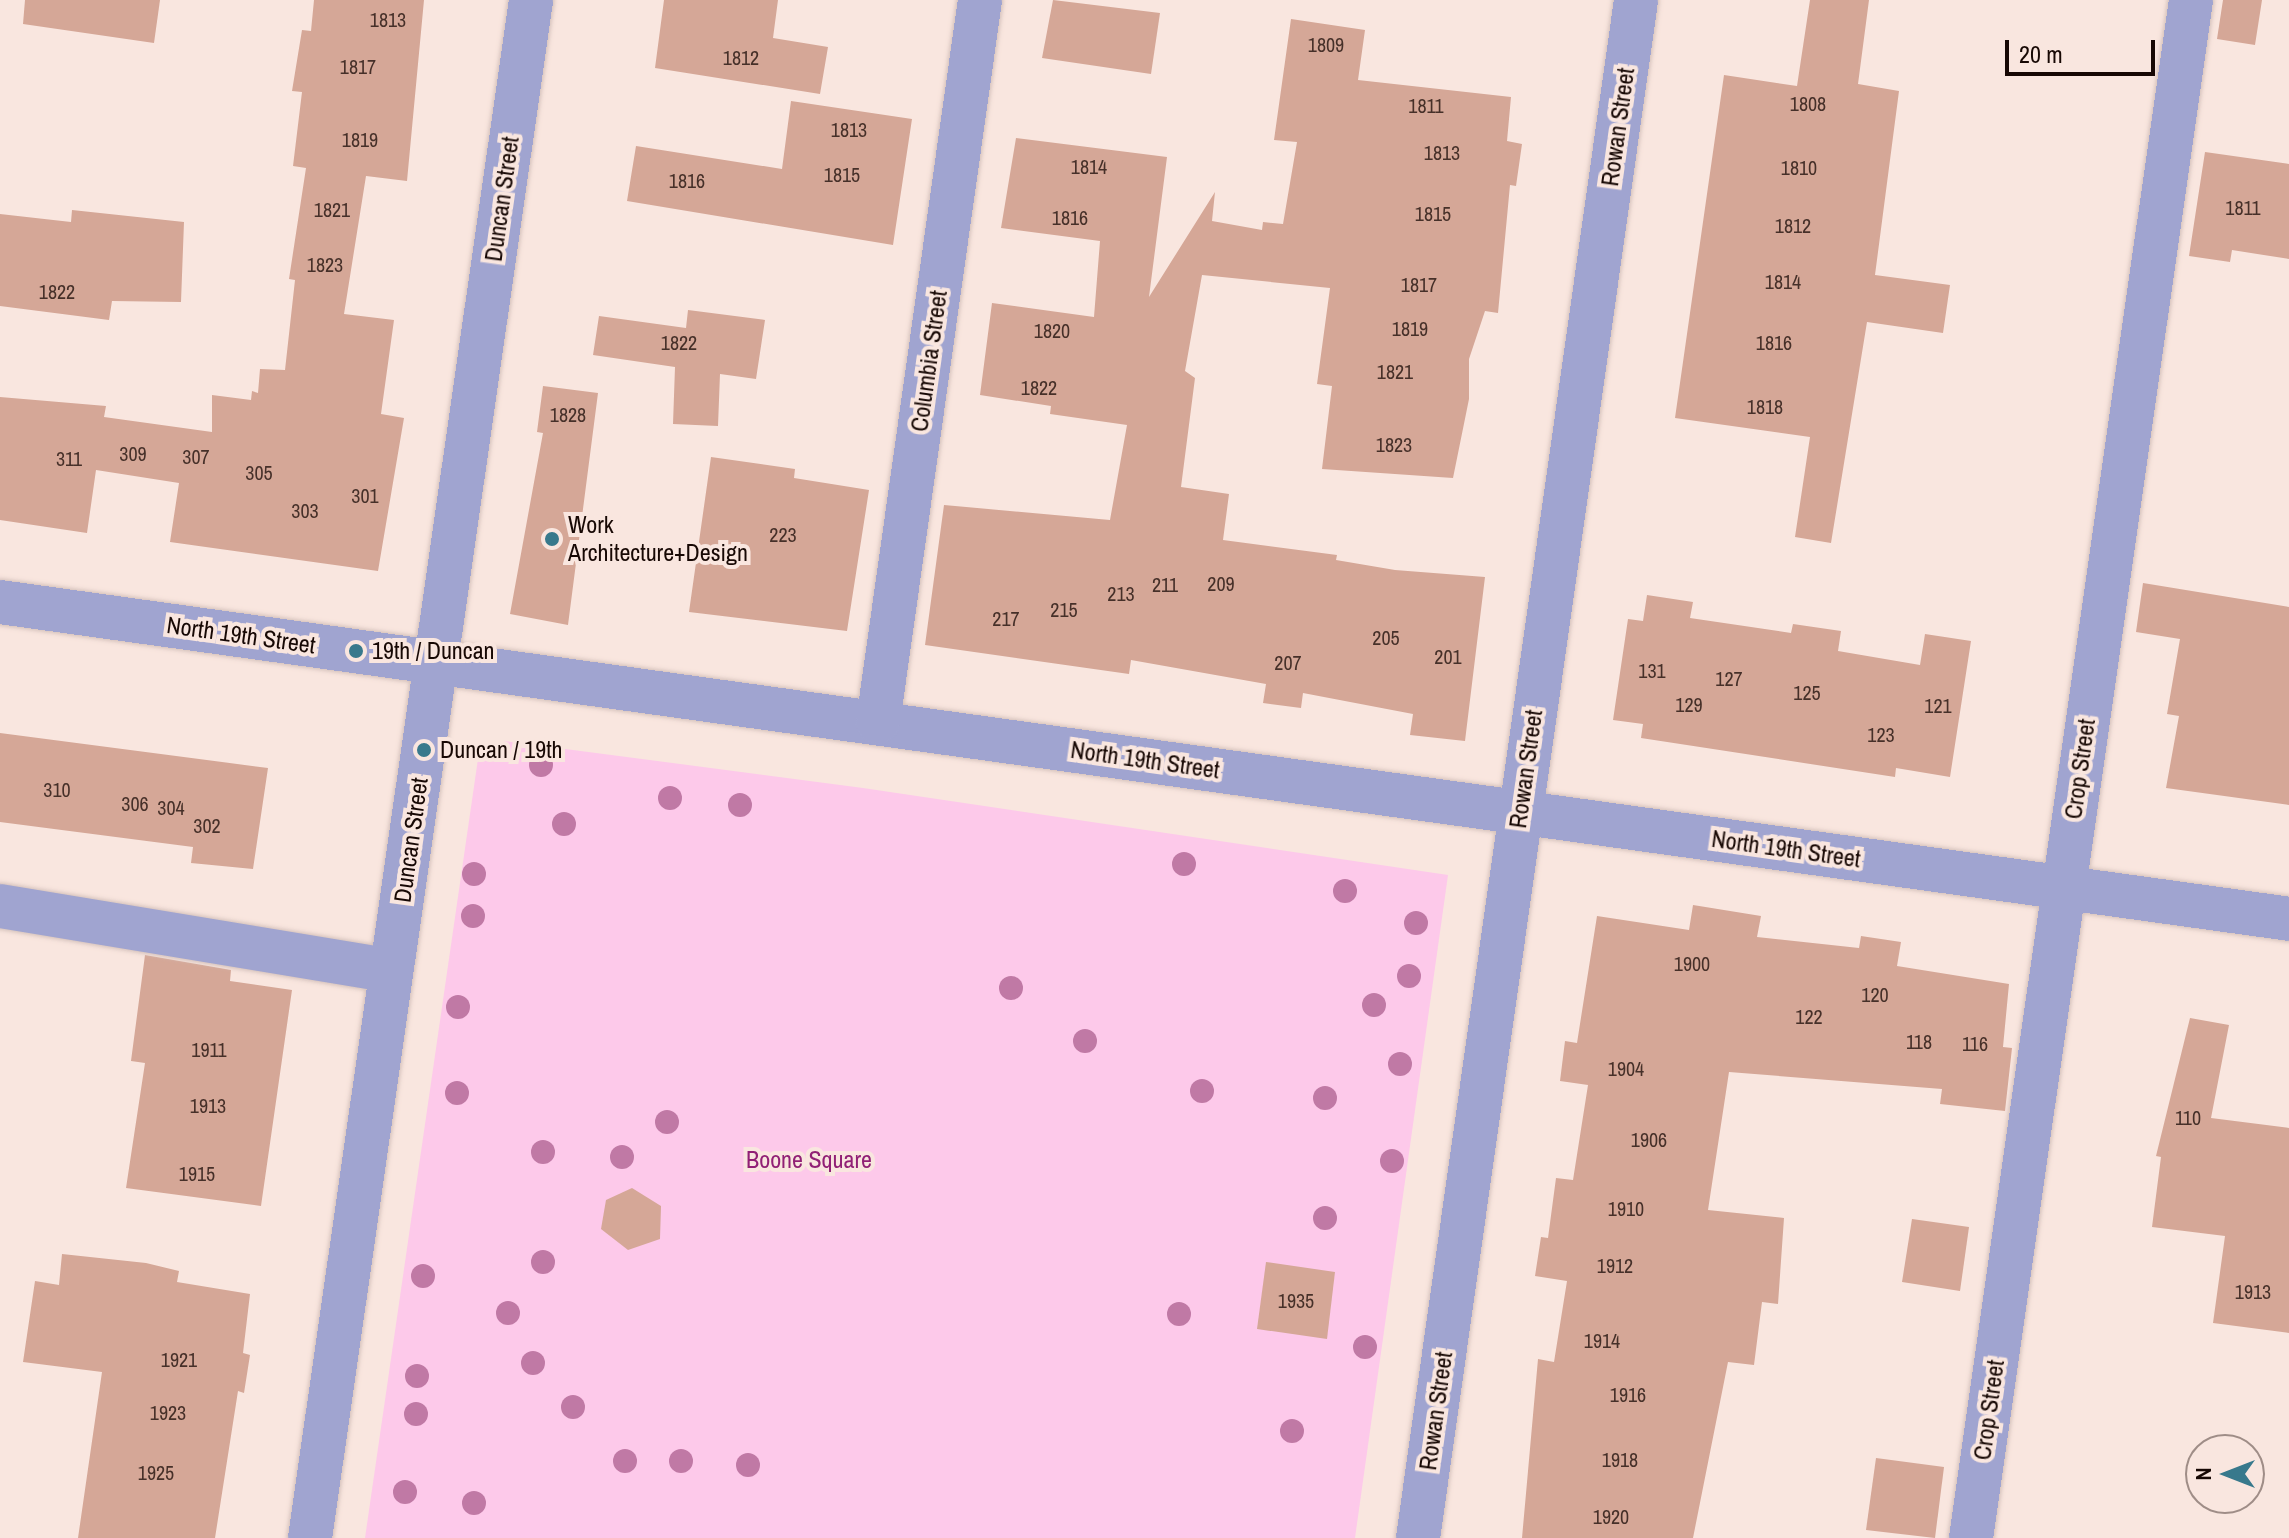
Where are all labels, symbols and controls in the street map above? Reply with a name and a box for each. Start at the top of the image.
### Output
house number: 1813 [370,7,406,31]
scale bar [2009,24,2159,74]
house number: 1809 [1308,32,1344,56]
text: 20 m [2019,38,2063,70]
house number: 1812 [723,45,759,69]
house number: 1817 [340,54,376,78]
street label: Rowan Street [1595,66,1641,188]
house number: 1808 [1790,91,1826,115]
house number: 1811 [1408,93,1444,117]
house number: 1813 [831,117,867,141]
house number: 1819 [342,127,378,151]
street label: Duncan Street [479,135,525,263]
house number: 1813 [1424,140,1460,164]
house number: 1814 [1071,154,1107,178]
house number: 1810 [1781,155,1817,179]
house number: 1815 [824,162,860,186]
house number: 1816 [669,168,705,192]
house number: 1811 [2225,195,2261,219]
house number: 1821 [314,197,350,221]
house number: 1815 [1415,201,1451,225]
house number: 1816 [1052,205,1088,229]
house number: 1812 [1775,213,1811,237]
house number: 1823 [307,252,343,276]
house number: 1814 [1765,269,1801,293]
house number: 1817 [1401,272,1437,296]
house number: 1822 [39,279,75,303]
street label: Columbia Street [905,289,953,433]
house number: 1819 [1392,316,1428,340]
house number: 1820 [1034,318,1070,342]
house number: 1822 [661,330,697,354]
house number: 1816 [1756,330,1792,354]
house number: 1821 [1377,359,1413,383]
house number: 1822 [1021,375,1057,399]
house number: 1818 [1747,394,1783,418]
house number: 1828 [550,402,586,426]
house number: 1823 [1376,432,1412,456]
house number: 309 [119,441,147,465]
house number: 307 [182,444,210,468]
house number: 311 [56,446,82,470]
house number: 305 [245,460,273,484]
house number: 301 [351,483,379,507]
house number: 303 [291,498,319,522]
place label: Work Architecture+Design [568,511,748,567]
house number: 223 [769,522,797,546]
marker: Work Architecture+Design [543,530,561,548]
house number: 209 [1207,571,1235,595]
house number: 211 [1152,572,1178,596]
house number: 213 [1107,581,1135,605]
house number: 215 [1050,597,1078,621]
house number: 217 [992,606,1020,630]
street label: North 19th Street [165,610,317,660]
house number: 205 [1372,625,1400,649]
place label: 19th / Duncan [372,637,495,665]
marker: 19th / Duncan [347,642,365,660]
house number: 201 [1434,644,1462,668]
house number: 207 [1274,650,1302,674]
house number: 131 [1638,658,1666,682]
house number: 127 [1715,666,1743,690]
house number: 125 [1793,680,1821,704]
house number: 129 [1675,692,1703,716]
house number: 121 [1924,693,1952,717]
street label: Rowan Street [1503,708,1549,830]
street label: Crop Street [2059,717,2101,821]
house number: 123 [1867,722,1895,746]
street label: North 19th Street [1069,735,1221,785]
place label: Duncan / 19th [440,736,563,764]
marker: Duncan / 19th [415,741,433,759]
street label: Duncan Street [388,776,434,904]
house number: 310 [43,777,71,801]
house number: 306 [121,791,149,815]
house number: 304 [157,795,185,819]
house number: 302 [193,813,221,837]
street label: North 19th Street [1710,824,1862,874]
house number: 1900 [1674,951,1710,975]
house number: 120 [1861,982,1889,1006]
house number: 122 [1795,1004,1823,1028]
house number: 118 [1906,1029,1932,1053]
house number: 116 [1962,1031,1988,1055]
house number: 1911 [191,1037,227,1061]
house number: 1904 [1608,1056,1644,1080]
house number: 1913 [190,1093,226,1117]
house number: 110 [2175,1105,2201,1129]
house number: 1906 [1631,1127,1667,1151]
park label: Boone Square [746,1146,872,1174]
house number: 1915 [179,1161,215,1185]
house number: 1910 [1608,1196,1644,1220]
house number: 1912 [1597,1253,1633,1277]
house number: 1913 [2235,1279,2271,1303]
house number: 1935 [1278,1288,1314,1312]
house number: 1914 [1584,1328,1620,1352]
house number: 1921 [161,1347,197,1371]
street label: Rowan Street [1413,1350,1459,1472]
street label: Crop Street [1968,1358,2010,1462]
house number: 1916 [1610,1382,1646,1406]
house number: 1923 [150,1400,186,1424]
north arrow [2185,1434,2265,1514]
house number: 1918 [1602,1447,1638,1471]
house number: 1925 [138,1460,174,1484]
text: N [2188,1467,2218,1481]
house number: 1920 [1593,1504,1629,1528]

